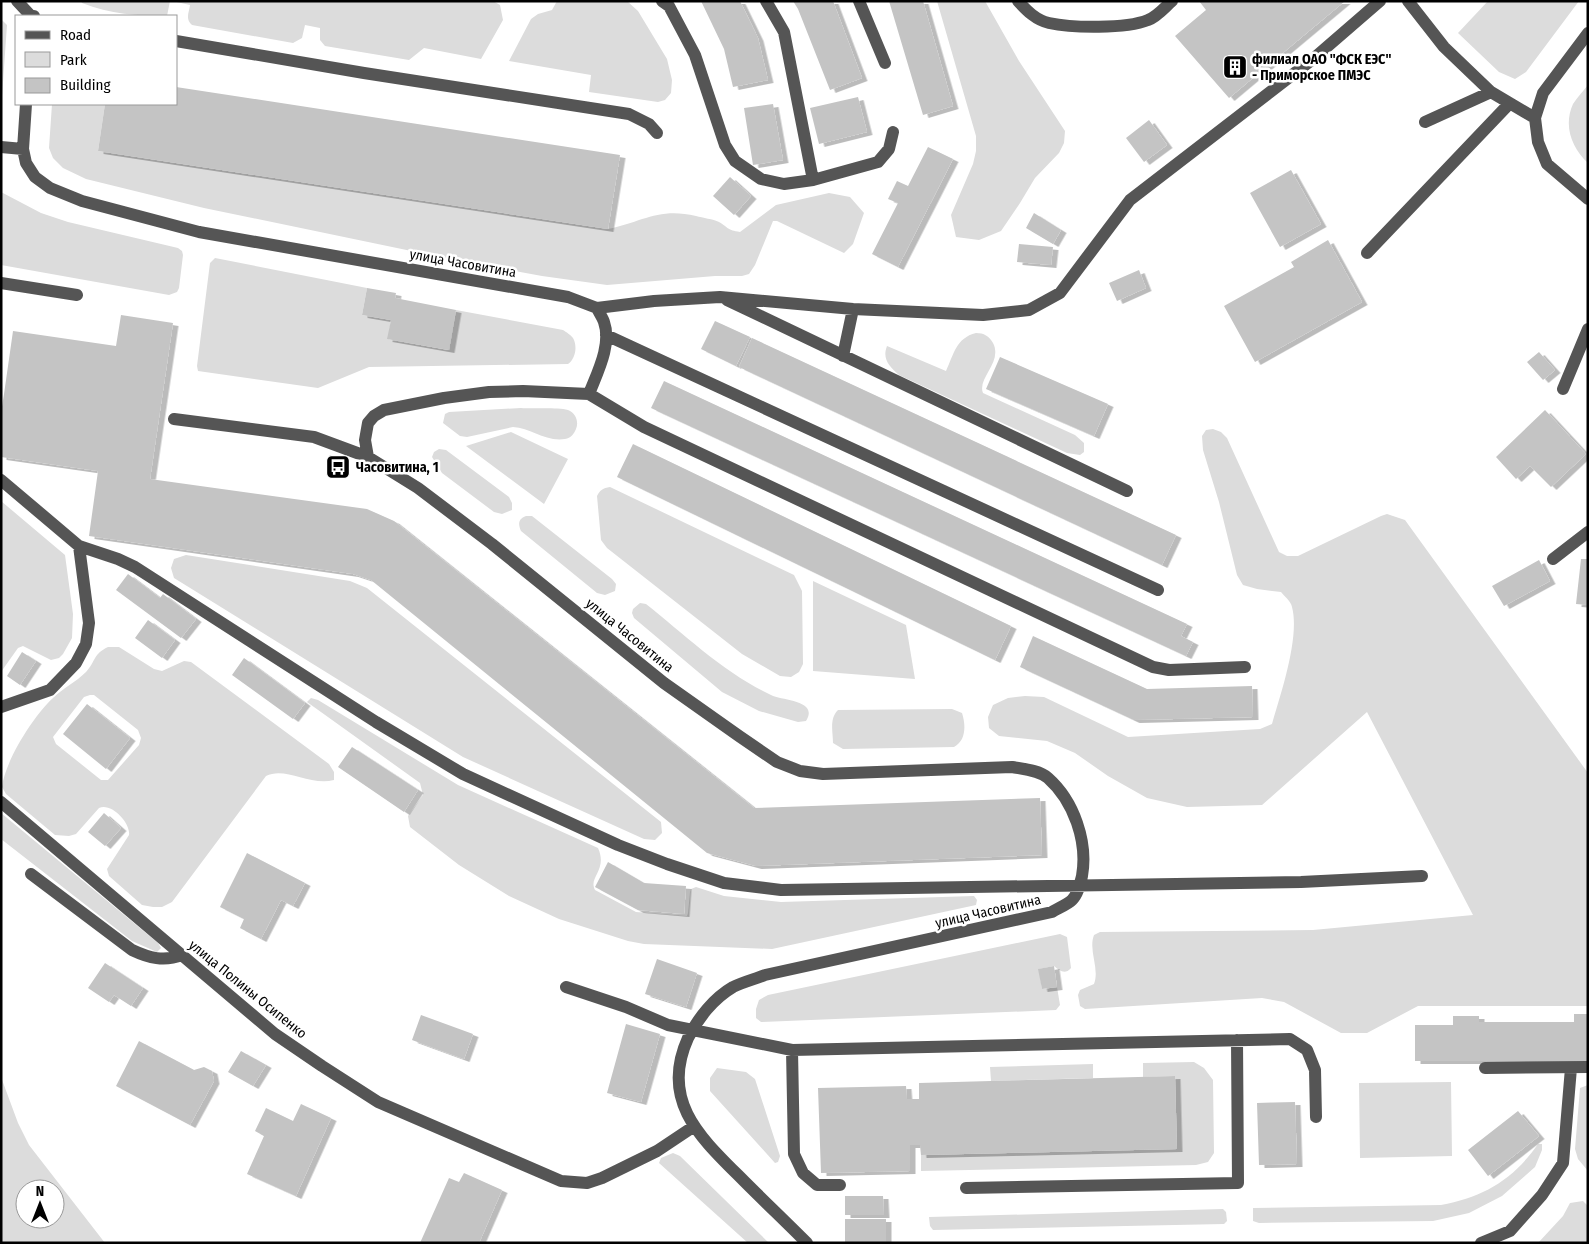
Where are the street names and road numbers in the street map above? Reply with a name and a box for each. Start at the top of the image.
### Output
street label: улица Часовитина [408,246,518,281]
street label: улица Часовитина [582,595,677,676]
street label: улица Часовитина [934,891,1043,932]
street label: улица Полины Осипенко [185,937,310,1042]

